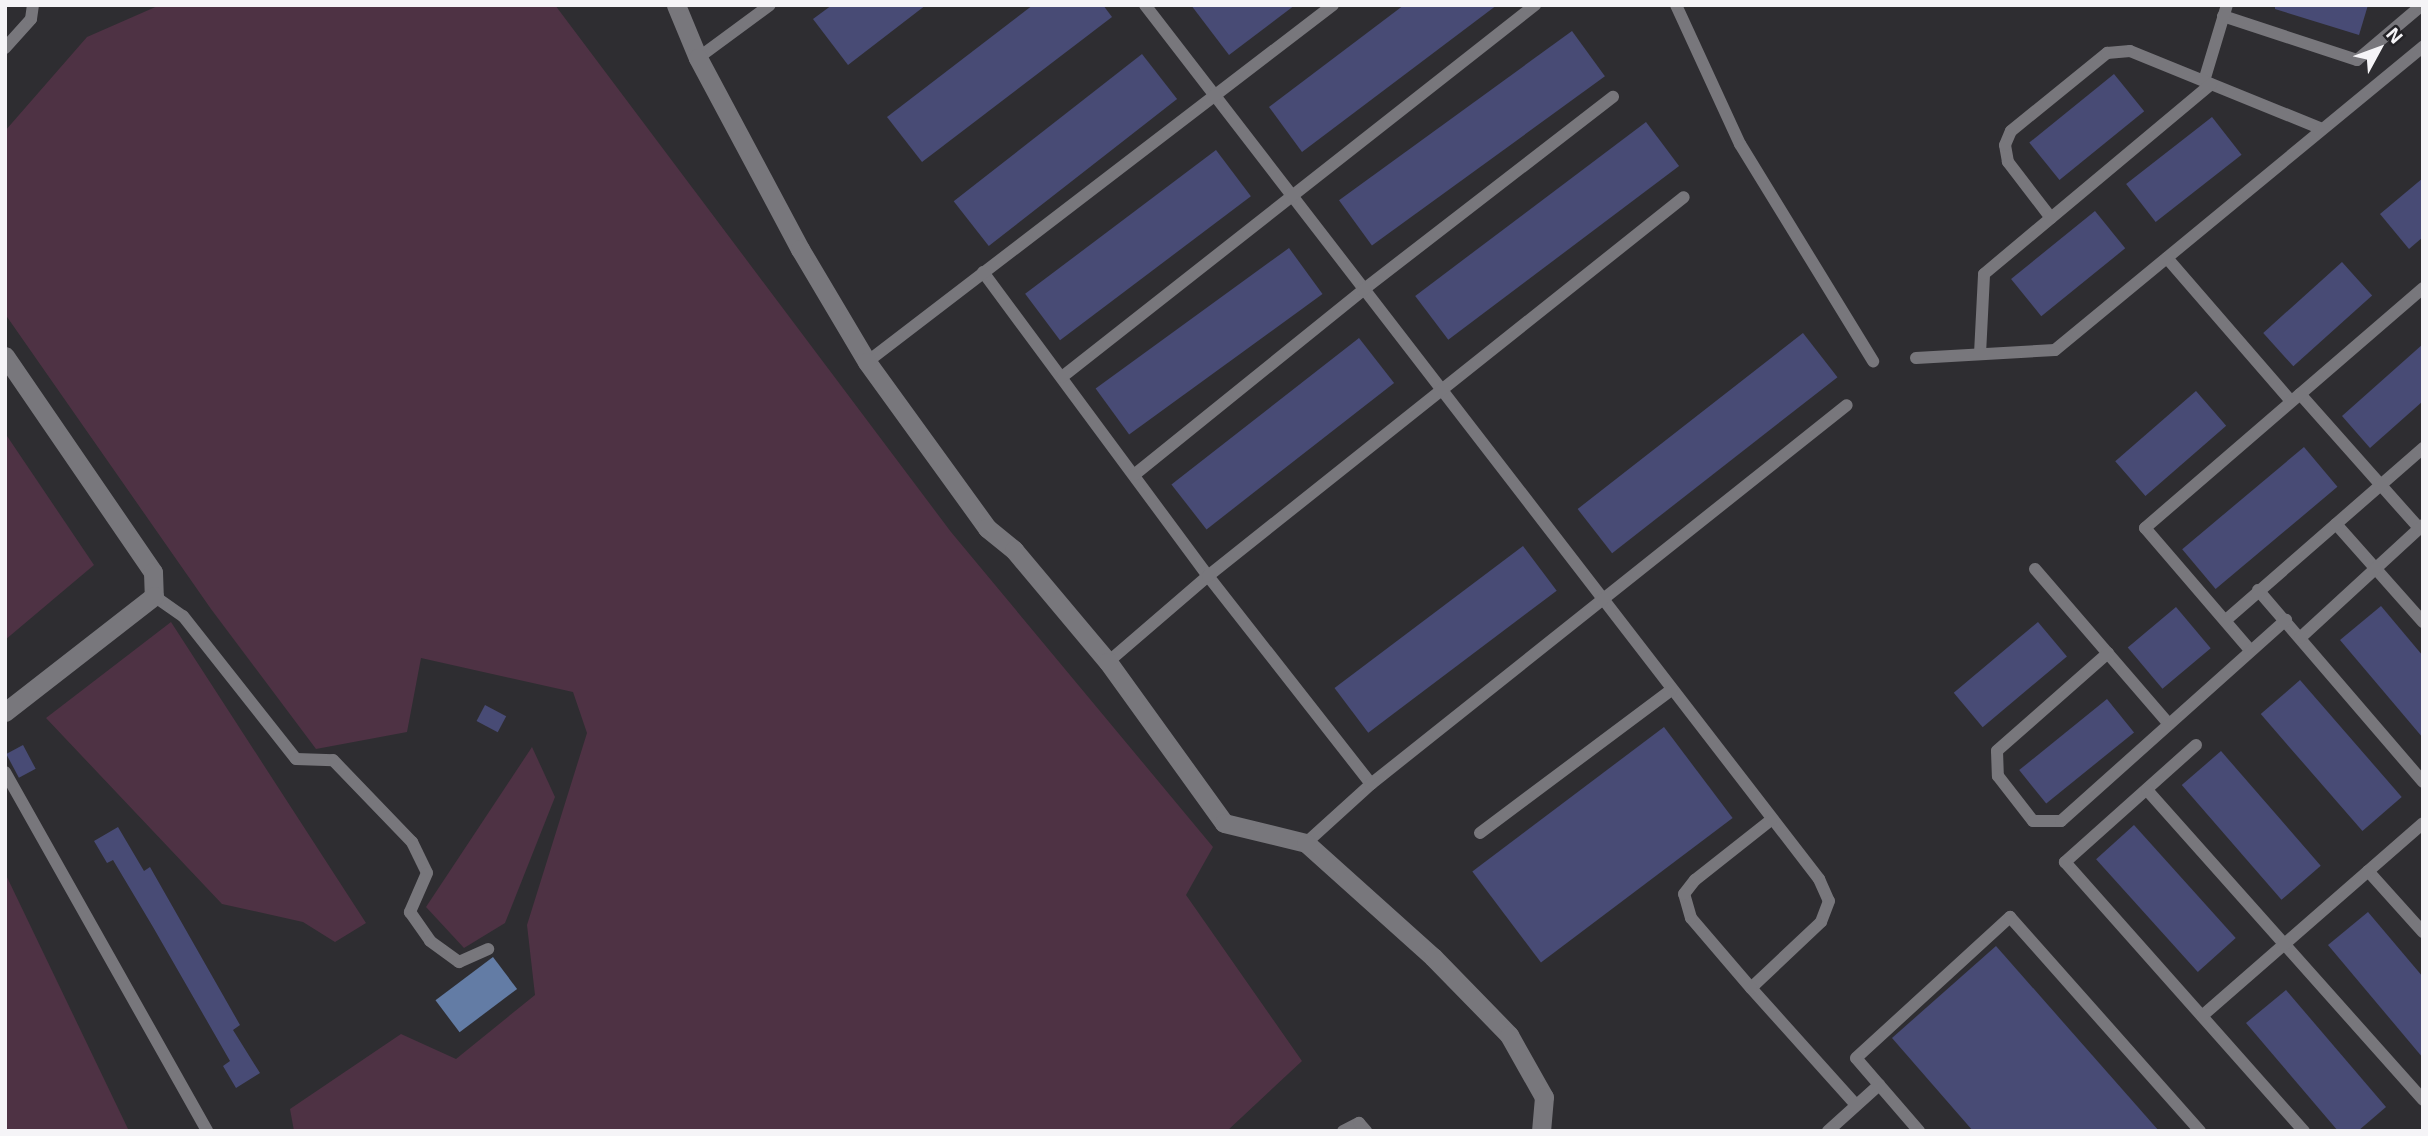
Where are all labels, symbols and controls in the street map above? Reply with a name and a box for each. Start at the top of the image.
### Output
north arrow [2344,14,2414,84]
text: N [2382,22,2408,48]

